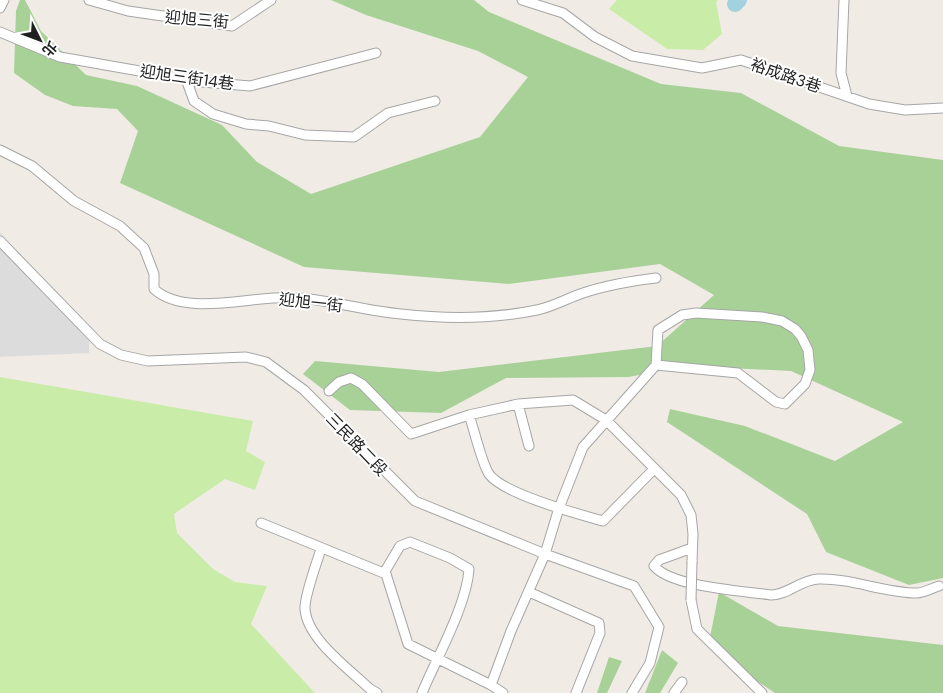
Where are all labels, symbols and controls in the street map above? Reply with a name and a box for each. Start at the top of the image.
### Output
street label: 迎旭三街 [164,6,230,33]
north arrow [15,15,65,65]
text: 北 [38,37,61,60]
street label: 裕成路3巷 [748,54,824,97]
street label: 迎旭三街14巷 [139,61,235,94]
street label: 迎旭一街 [278,289,344,316]
street label: 三民路二段 [321,408,392,480]

